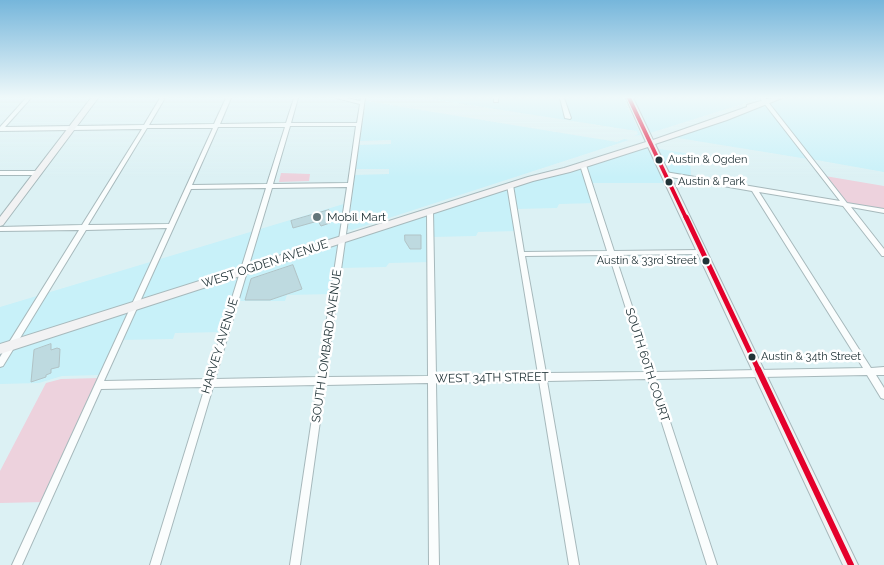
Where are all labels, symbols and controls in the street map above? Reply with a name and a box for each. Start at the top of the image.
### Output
place label: Austin & Ogden [668,153,747,167]
marker: Austin & Ogden [654,155,664,165]
place label: Austin & Park [678,175,745,189]
marker: Austin & Park [664,177,674,187]
place label: Mobil Mart [327,210,386,224]
marker: Mobil Mart [311,211,323,223]
street label: WEST OGDEN AVENUE [200,237,330,291]
place label: Austin & 33rd Street [597,254,697,268]
marker: Austin & 33rd Street [701,256,711,266]
street label: SOUTH LOMBARD AVENUE [309,268,345,424]
street label: HARVEY AVENUE [199,296,241,396]
street label: SOUTH 60TH COURT [622,306,672,424]
place label: Austin & 34th Street [761,350,861,364]
marker: Austin & 34th Street [747,352,757,362]
street label: WEST 34TH STREET [435,370,549,386]

